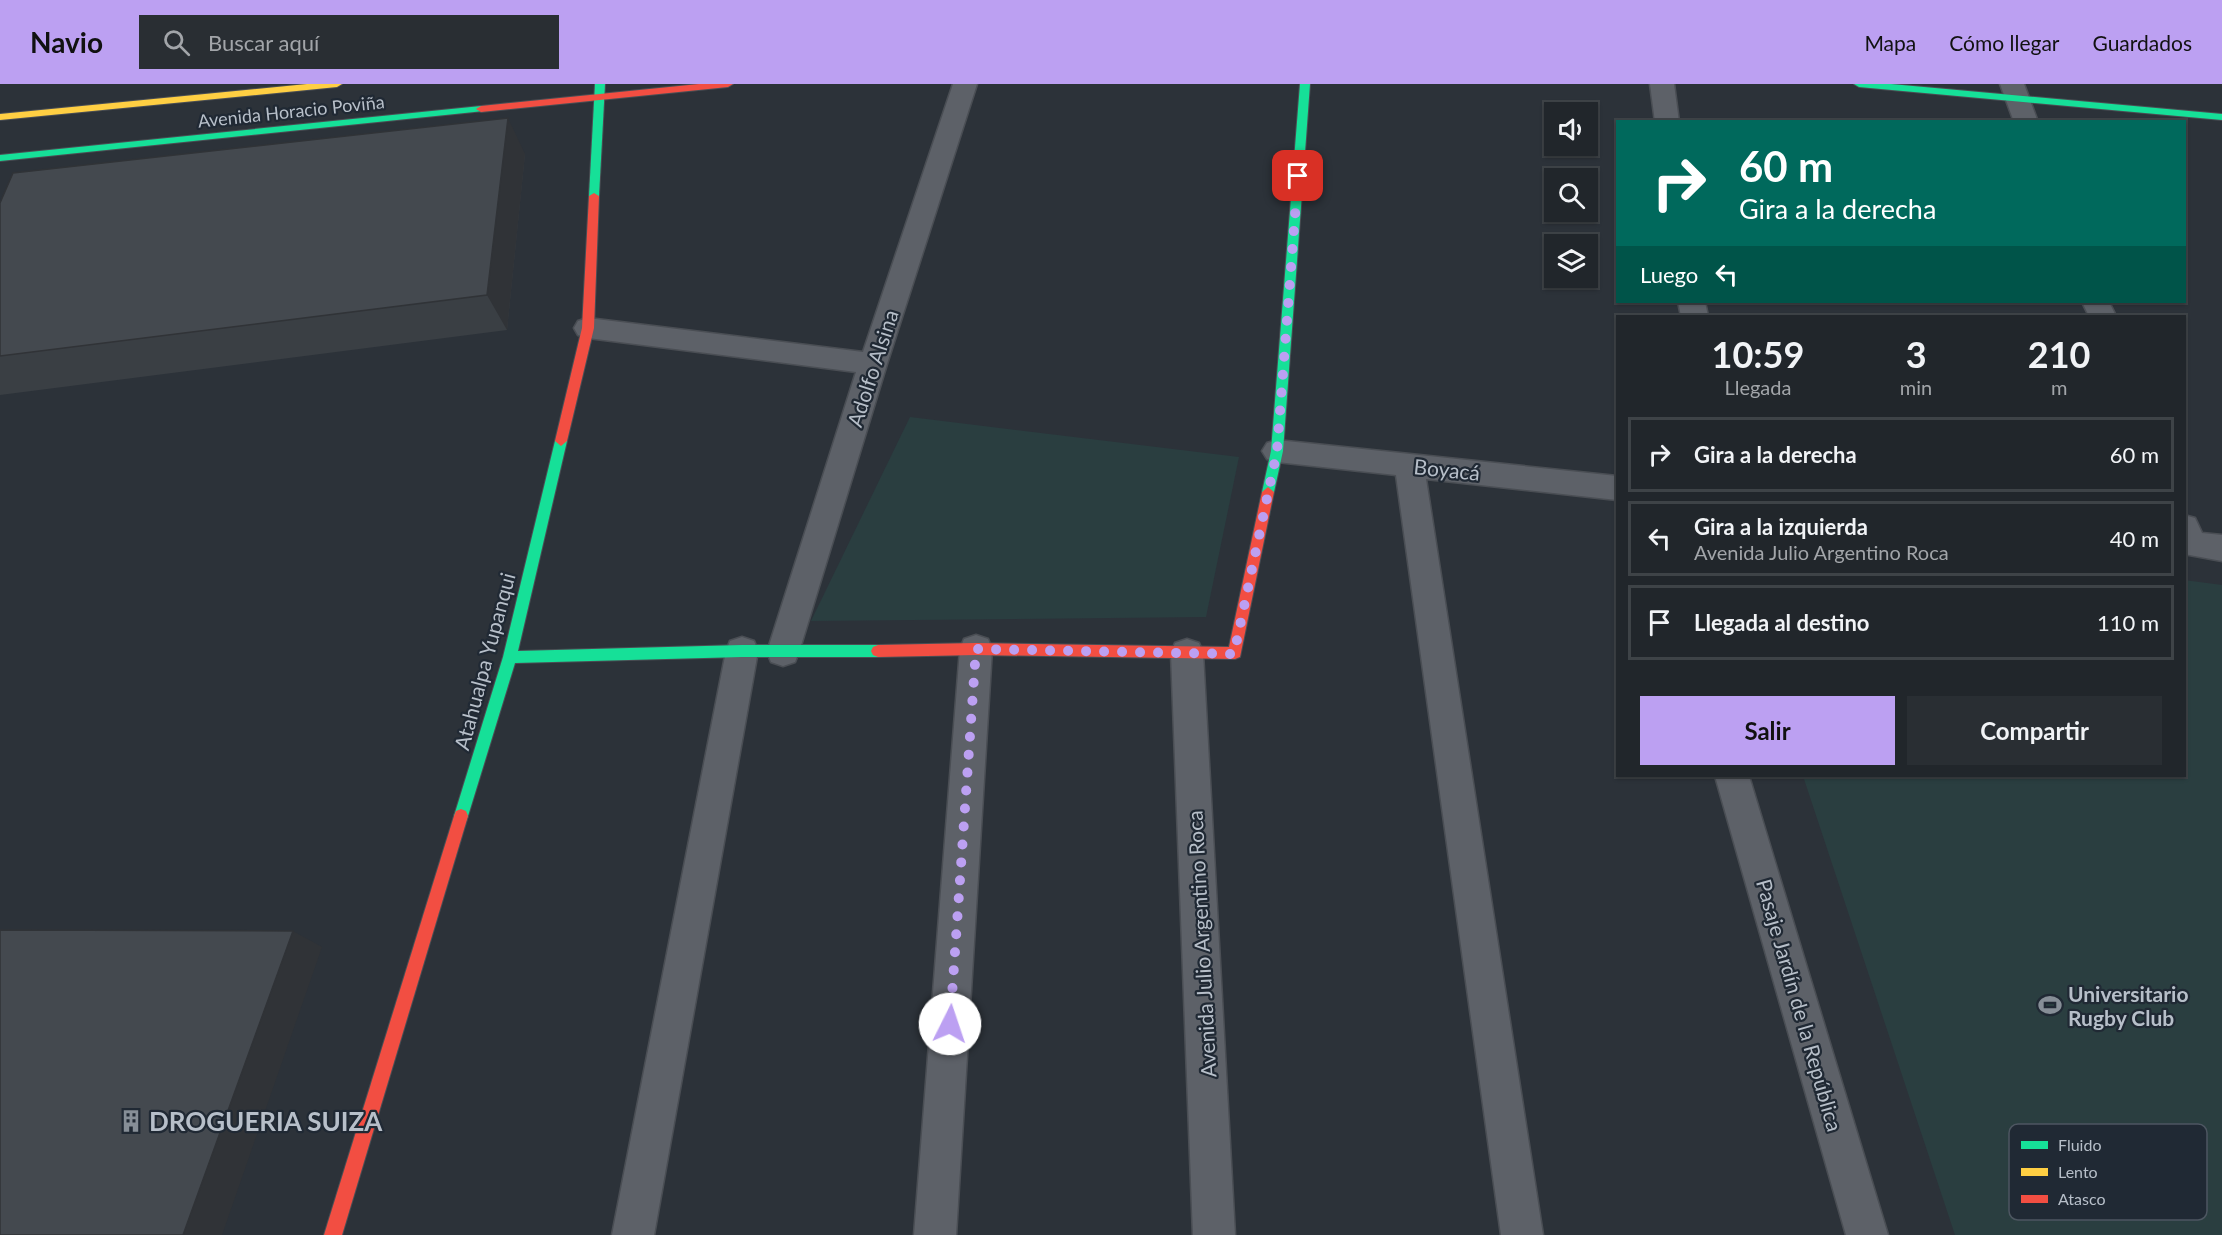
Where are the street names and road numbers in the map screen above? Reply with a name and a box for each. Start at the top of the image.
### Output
street label: Avenida Horacio Poviña [197,90,385,132]
street label: Adolfo Alsina [841,306,903,430]
street label: Boyacá [1413,453,1481,485]
street label: Atahualpa Yupanqui [448,570,520,752]
street label: Avenida Julio Argentino Roca [1182,810,1220,1078]
street label: Pasaje Jardín de la República [1752,876,1848,1134]

